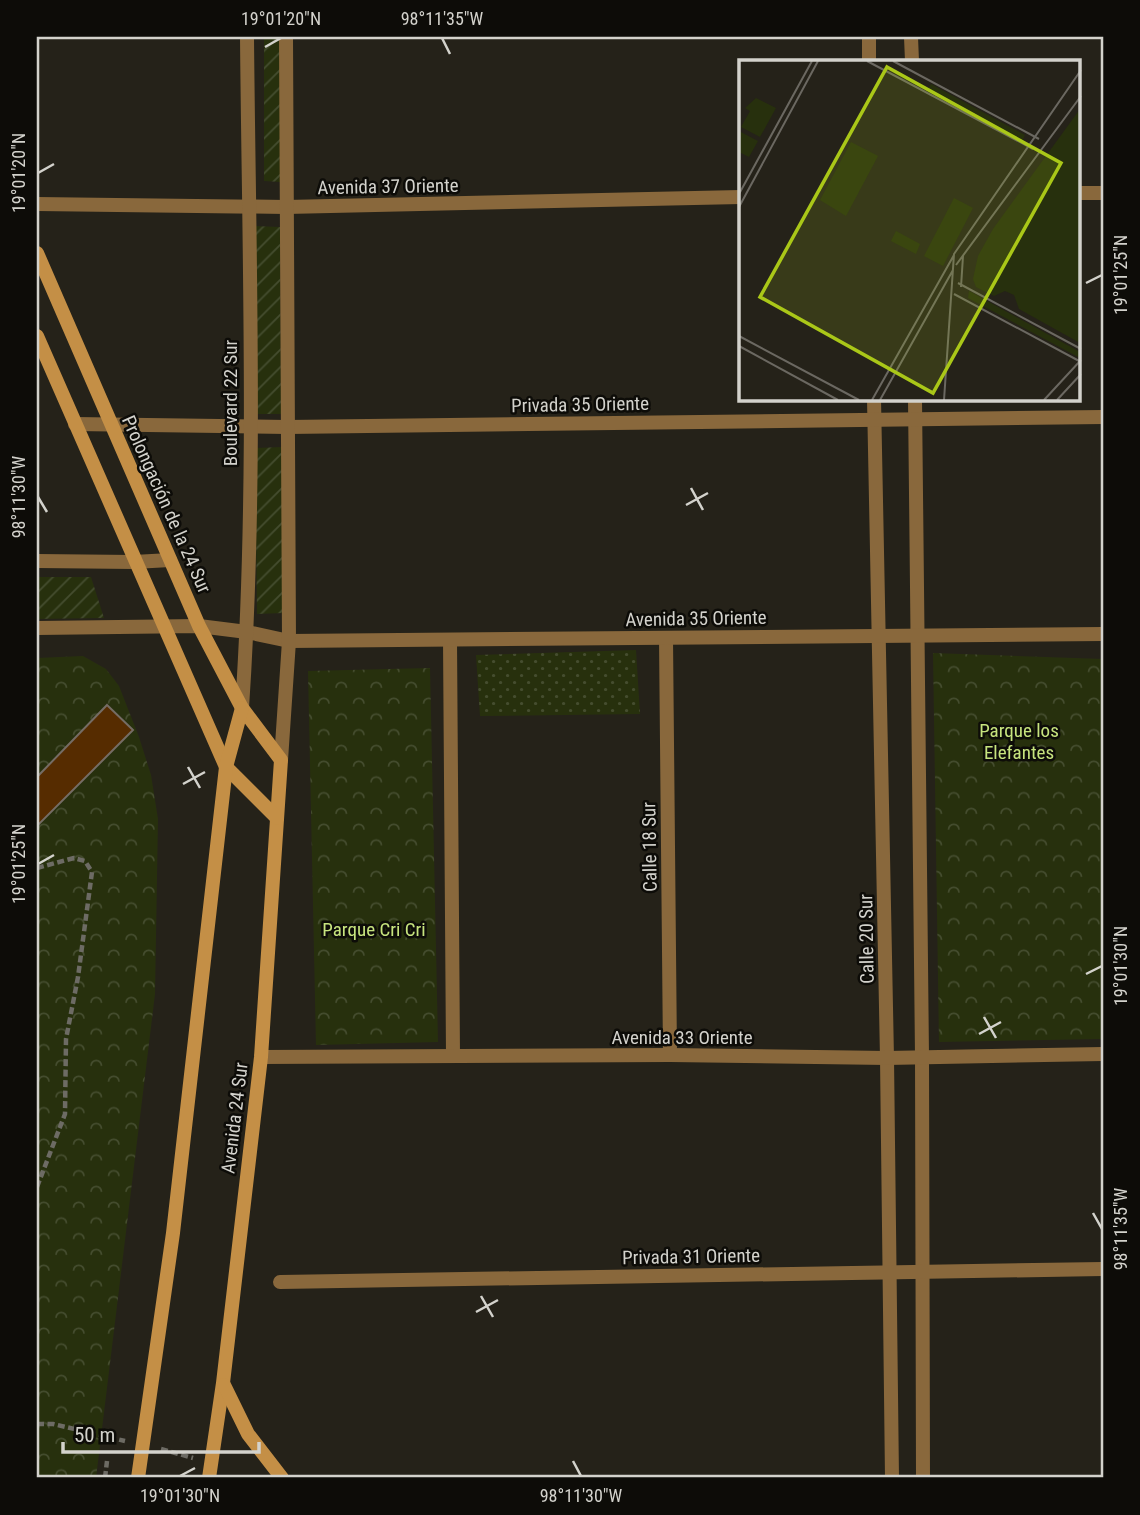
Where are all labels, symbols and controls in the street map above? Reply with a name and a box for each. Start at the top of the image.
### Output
text: 19°01'20"N [241,8,321,29]
text: 98°11'35"W [401,8,484,29]
inset map [739,60,1080,401]
text: 19°01'20"N [8,133,29,213]
street label: Avenida 37 Oriente [317,174,459,199]
text: 19°01'25"N [1110,235,1131,315]
street label: Boulevard 22 Sur [219,339,242,466]
street label: Privada 35 Oriente [511,392,649,417]
street label: Prolongación de la 24 Sur [117,412,216,597]
text: 98°11'30"W [8,455,29,538]
street label: Avenida 35 Oriente [625,606,767,631]
park label: Parque los Elefantes [979,719,1059,764]
street label: Calle 18 Sur [637,802,662,892]
text: 19°01'25"N [8,824,29,904]
street label: Calle 20 Sur [854,894,879,984]
park label: Parque Cri Cri [322,918,426,941]
text: 19°01'30"N [1110,926,1131,1006]
street label: Avenida 33 Oriente [611,1026,753,1049]
street label: Avenida 24 Sur [216,1061,253,1175]
text: 98°11'35"W [1110,1187,1131,1270]
street label: Privada 31 Oriente [622,1244,760,1269]
scale bar [63,1410,259,1454]
text: 50 m [74,1423,115,1447]
text: 19°01'30"N [140,1485,220,1506]
text: 98°11'30"W [540,1485,623,1506]

